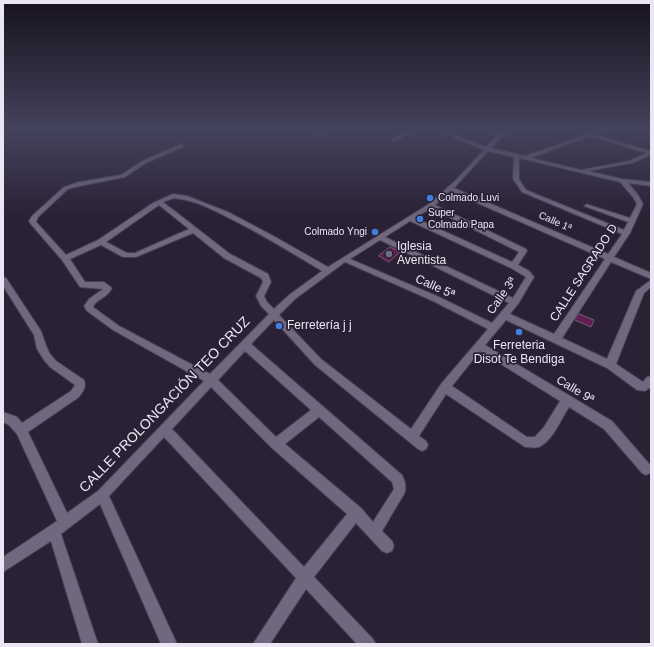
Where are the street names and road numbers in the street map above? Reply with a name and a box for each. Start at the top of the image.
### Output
street label: Calle 1ª [537,209,573,235]
street label: CALLE SAGRADO D [547,222,621,324]
street label: Calle 5ª [413,272,457,302]
street label: Calle 3ª [484,275,520,317]
street label: CALLE PROLONGACIÓN TEO CRUZ [76,314,254,496]
street label: Calle 9ª [553,373,597,407]

